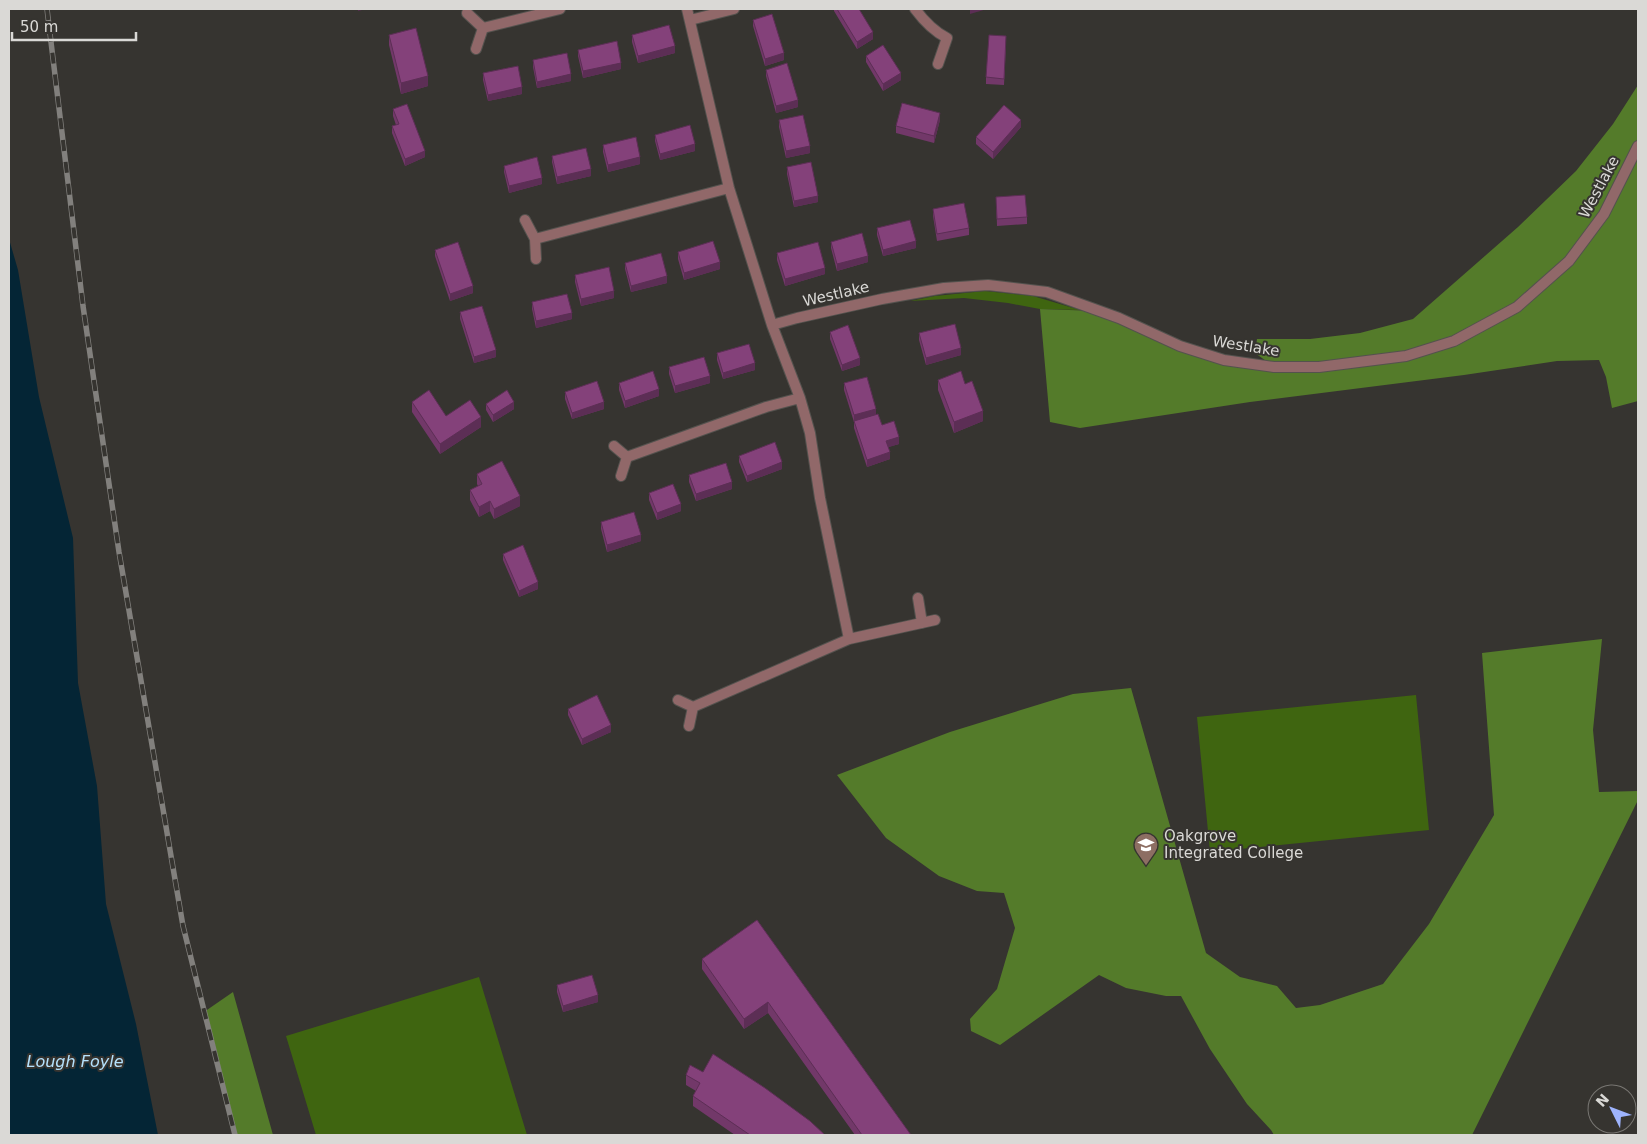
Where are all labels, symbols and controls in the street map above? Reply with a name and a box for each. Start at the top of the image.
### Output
scale bar [12,10,136,42]
text: 50 m [20,18,58,36]
street label: Westlake [1575,153,1623,221]
street label: Westlake [801,278,871,310]
street label: Westlake [1211,332,1281,360]
place label: Oakgrove Integrated College [1164,827,1303,862]
school or university icon: Oakgrove Integrated College [1133,832,1159,866]
water label: Lough Foyle [27,1052,124,1071]
north arrow [1587,1084,1637,1134]
text: N [1592,1091,1612,1110]

